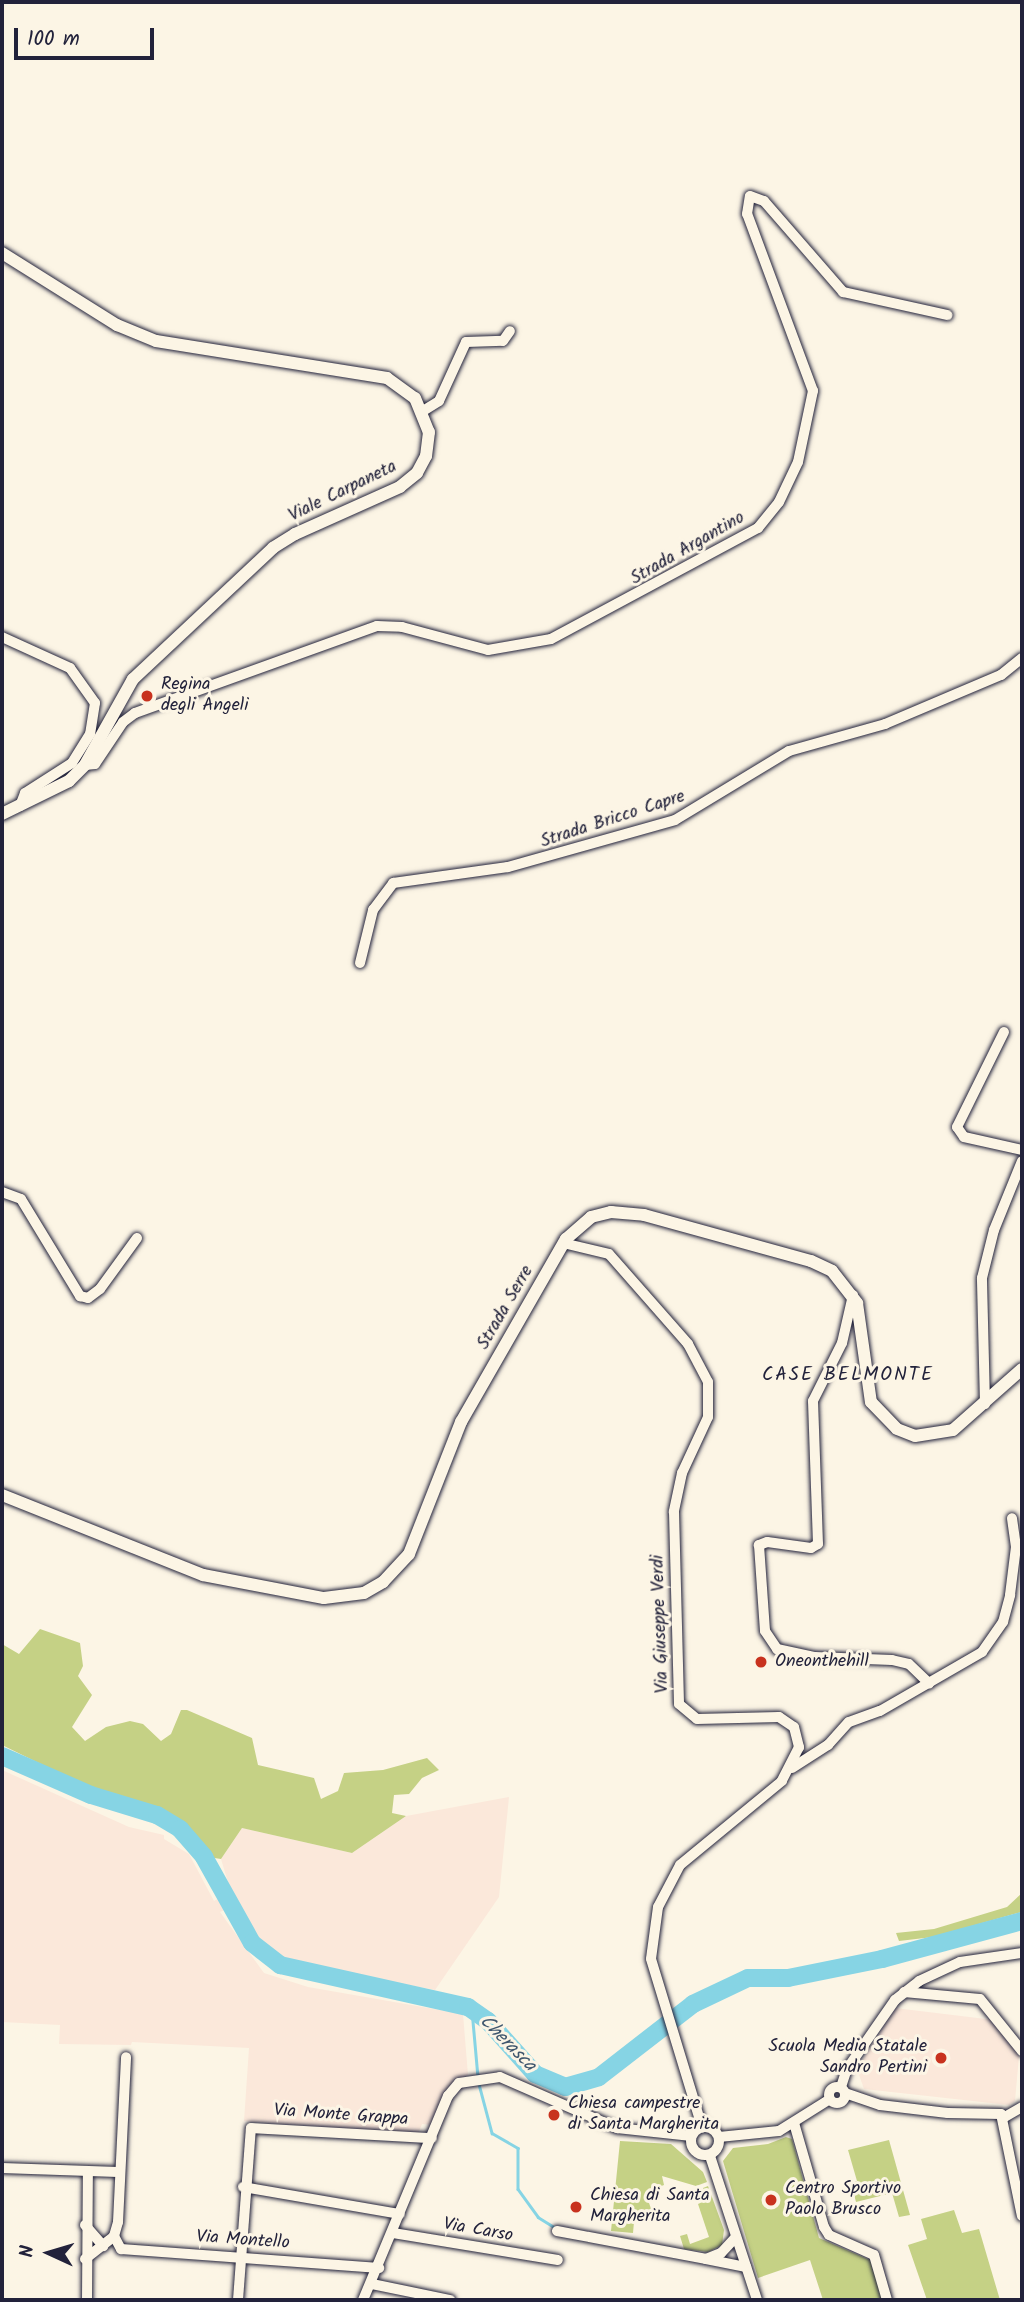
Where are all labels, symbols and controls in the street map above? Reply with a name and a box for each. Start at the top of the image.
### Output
scale bar [18,14,158,58]
text: 100 m [27,23,80,56]
street label: Viale Carpaneta [286,457,400,527]
street label: Strada Argantino [627,508,749,590]
place label: Regina degli Angeli [161,675,248,718]
marker: Regina degli Angeli [139,688,155,704]
street label: Strada Bricco Capre [538,786,688,854]
street label: Strada Serre [473,1262,539,1354]
district label: CASE BELMONTE [764,1365,932,1387]
street label: Via Giuseppe Verdi [648,1554,674,1694]
place label: Oneonthehill [775,1651,869,1673]
marker: Oneonthehill [753,1654,769,1670]
water label: Cherasca [474,2011,540,2077]
place label: Scuola Media Statale Sandro Pertini [768,2037,927,2080]
marker: Scuola Media Statale Sandro Pertini [933,2050,949,2066]
place label: Chiesa campestre di Santa Margherita [568,2094,719,2136]
street label: Via Monte Grappa [273,2101,409,2131]
marker: Chiesa campestre di Santa Margherita [546,2107,562,2123]
place label: Centro Sportivo Paolo Brusco [785,2179,901,2222]
place label: Chiesa di Santa Margherita [590,2186,710,2228]
marker: Centro Sportivo Paolo Brusco [763,2192,779,2208]
marker: Chiesa di Santa Margherita [568,2199,584,2215]
street label: Via Carso [441,2214,515,2248]
north arrow [14,2218,84,2288]
street label: Via Montello [196,2227,290,2255]
text: N [13,2245,43,2259]

